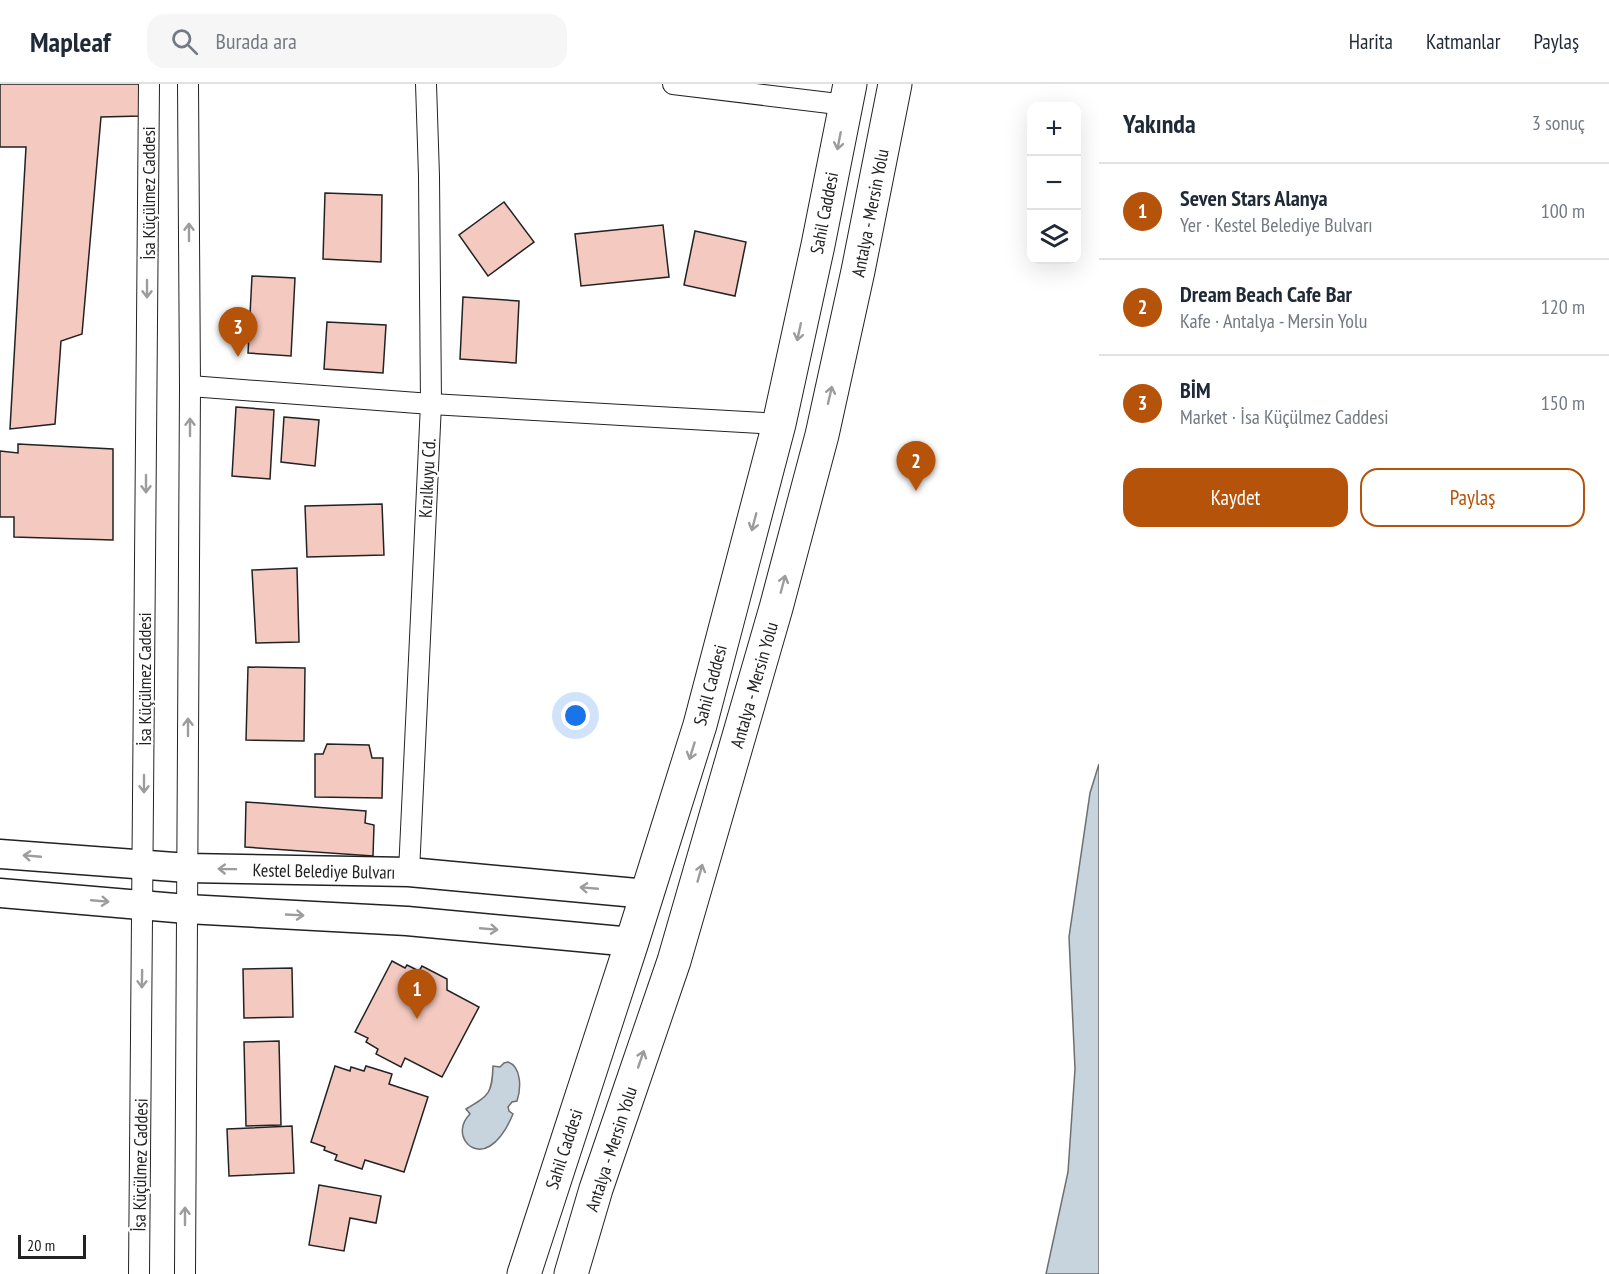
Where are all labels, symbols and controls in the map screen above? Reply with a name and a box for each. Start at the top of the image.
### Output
search box [147,14,567,68]
text: Mapleaf [30,23,111,60]
icon: search [168,25,201,58]
text: Burada ara [216,27,297,55]
text: Harita [1349,28,1393,55]
text: Katmanlar [1426,28,1500,55]
text: Paylaş [1533,28,1579,55]
map controls [1027,102,1081,264]
button: + [1027,102,1081,156]
text: Yakında [1123,107,1196,140]
text: 3 sonuç [1532,110,1585,136]
street label: İsa Küçülmez Caddesi [137,126,160,260]
one-way arrow [833,131,844,151]
street label: Antalya - Mersin Yolu [846,147,894,279]
button: − [1027,156,1081,210]
street label: Sahil Caddesi [805,170,843,256]
text: Seven Stars Alanya [1180,184,1328,212]
text: 1 [1138,198,1147,224]
text: 100 m [1541,198,1585,224]
button: layers [1027,210,1081,264]
text: Yer · Kestel Belediye Bulvarı [1180,212,1373,238]
one-way arrow [183,222,195,242]
one-way arrow [141,279,153,299]
text: Dream Beach Cafe Bar [1180,280,1352,308]
text: 2 [1138,294,1147,320]
text: 120 m [1541,294,1585,320]
pin: 3 [218,308,258,357]
text: Kafe · Antalya - Mersin Yolu [1180,308,1367,334]
one-way arrow [793,323,805,342]
text: BİM [1180,376,1211,404]
one-way arrow [825,386,837,405]
text: 3 [1138,390,1147,416]
text: 150 m [1541,390,1585,416]
text: Market · İsa Küçülmez Caddesi [1180,404,1389,430]
one-way arrow [184,417,196,437]
street label: Kızılkuyu Cd. [413,438,441,518]
pin: 2 [896,442,936,491]
button: Kaydet [1123,468,1348,527]
button: Paylaş [1360,468,1585,527]
one-way arrow [140,474,152,494]
one-way arrow [747,512,759,531]
one-way arrow [777,575,789,594]
street label: İsa Küçülmez Caddesi [133,612,156,746]
street label: Antalya - Mersin Yolu [725,619,783,751]
street label: Sahil Caddesi [688,642,732,728]
your location [561,701,590,730]
one-way arrow [182,717,194,737]
one-way arrow [685,741,696,760]
one-way arrow [138,774,150,794]
one-way arrow [23,850,42,861]
street label: Kestel Belediye Bulvarı [252,858,396,884]
one-way arrow [217,863,237,875]
one-way arrow [695,864,706,883]
one-way arrow [579,883,599,894]
one-way arrow [90,896,110,907]
one-way arrow [284,909,304,920]
one-way arrow [479,924,499,935]
one-way arrow [136,969,148,989]
pin: 1 [398,970,436,1019]
one-way arrow [636,1050,647,1068]
street label: Antalya - Mersin Yolu [580,1084,642,1214]
street label: İsa Küçülmez Caddesi [127,1098,153,1232]
street label: Sahil Caddesi [540,1106,588,1192]
one-way arrow [179,1206,191,1226]
scale bar [18,1232,86,1260]
text: 20 m [27,1235,55,1255]

